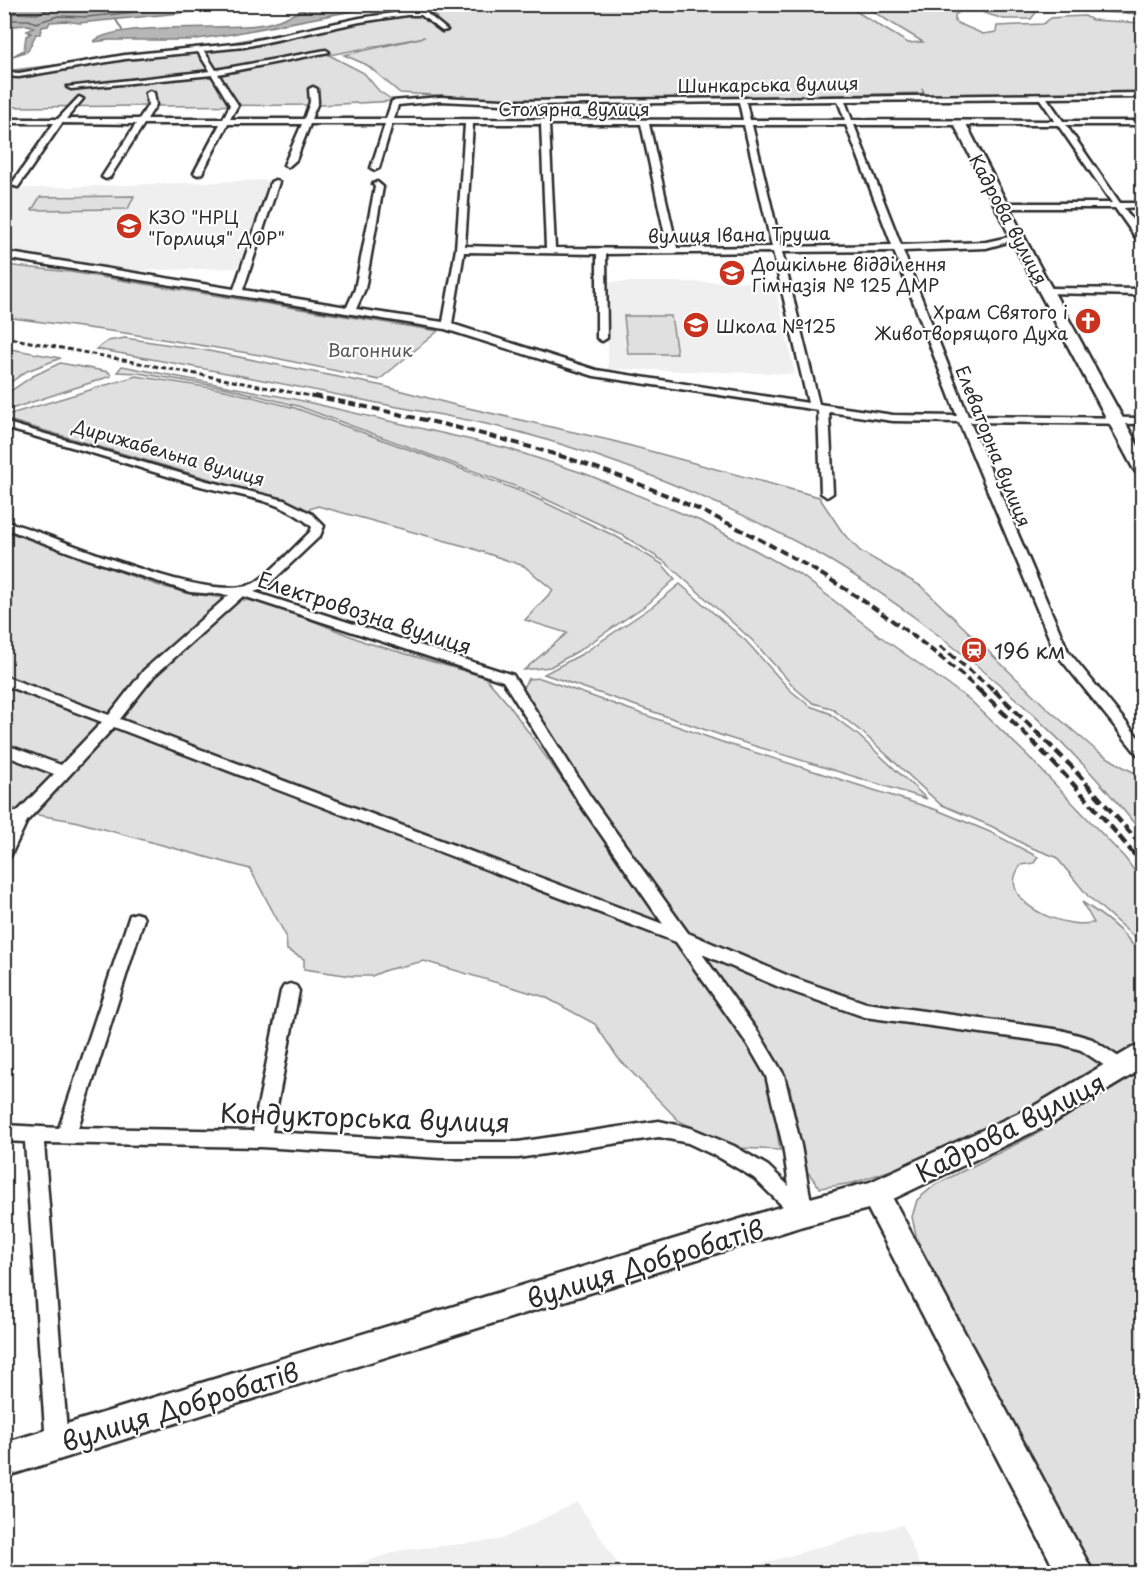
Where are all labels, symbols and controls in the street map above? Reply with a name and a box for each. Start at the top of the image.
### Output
street label: Шинкарська вулиця [677,69,859,99]
street label: Столярна вулиця [498,95,650,122]
street label: Кадрова вулиця [963,149,1055,289]
place label: КЗО "НРЦ "Горлиця" ДОР" [148,203,285,251]
school or university icon: КЗО "НРЦ "Горлиця" ДОР" [114,211,144,241]
street label: вулиця Івана Труша [648,219,830,249]
place label: Дошкільне відділення Гімназія № 125 ДМР [751,250,947,298]
school or university icon: Дошкільне відділення Гімназія № 125 ДМР [717,258,747,288]
place label: Храм Святого і Животворящого Духа [874,298,1068,346]
church icon: Храм Святого і Животворящого Духа [1073,306,1103,336]
school or university icon: Школа №125 [681,310,711,340]
place label: Школа №125 [716,312,836,339]
park label: Вагонник [327,336,413,363]
street label: Елеваторна вулиця [949,361,1039,531]
street label: Дирижабельна вулиця [69,411,268,492]
street label: Електровозна вулиця [254,562,476,662]
place label: 196 км [994,634,1065,666]
station icon: 196 км [959,635,989,665]
street label: Кадрова вулиця [908,1062,1112,1192]
street label: Кондукторська вулиця [219,1092,511,1142]
street label: вулиця Добробатів [522,1208,768,1318]
street label: вулиця Добробатів [57,1351,303,1461]

